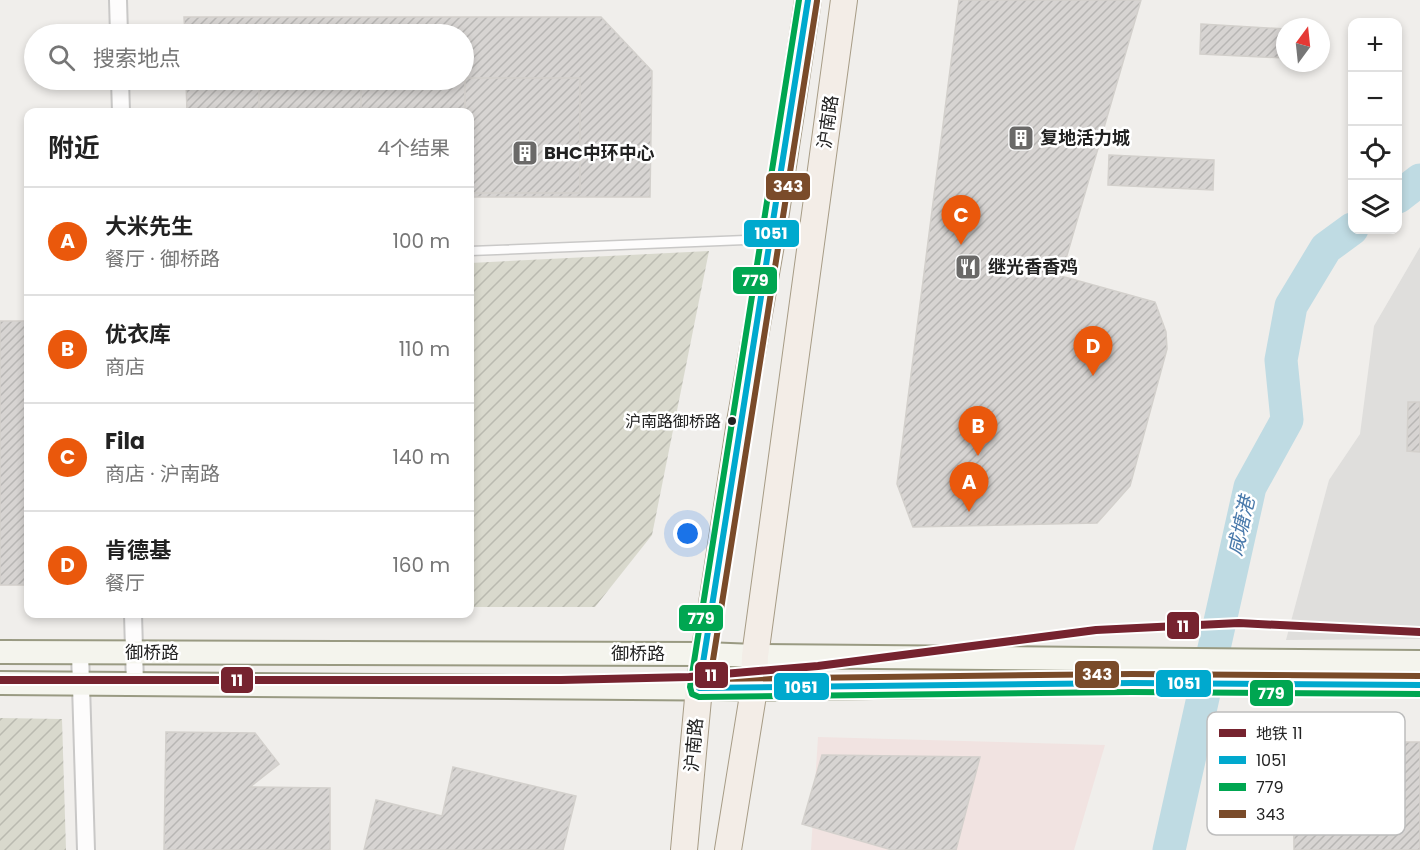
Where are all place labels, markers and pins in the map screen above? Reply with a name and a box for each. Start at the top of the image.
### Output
building icon: 复地活力城 [1006,123,1036,153]
place label: 复地活力城 [1040,125,1130,150]
building icon: BHC中环中心 [510,138,540,168]
place label: BHC中环中心 [544,140,655,165]
pin: C [942,196,980,245]
restaurant icon: 继光香香鸡 [953,252,983,282]
place label: 继光香香鸡 [988,254,1078,279]
pin: D [1074,326,1112,376]
pin: B [958,406,998,456]
place label: 沪南路御桥路 [625,410,721,433]
marker: 沪南路御桥路 [726,415,738,427]
pin: A [950,462,988,512]

